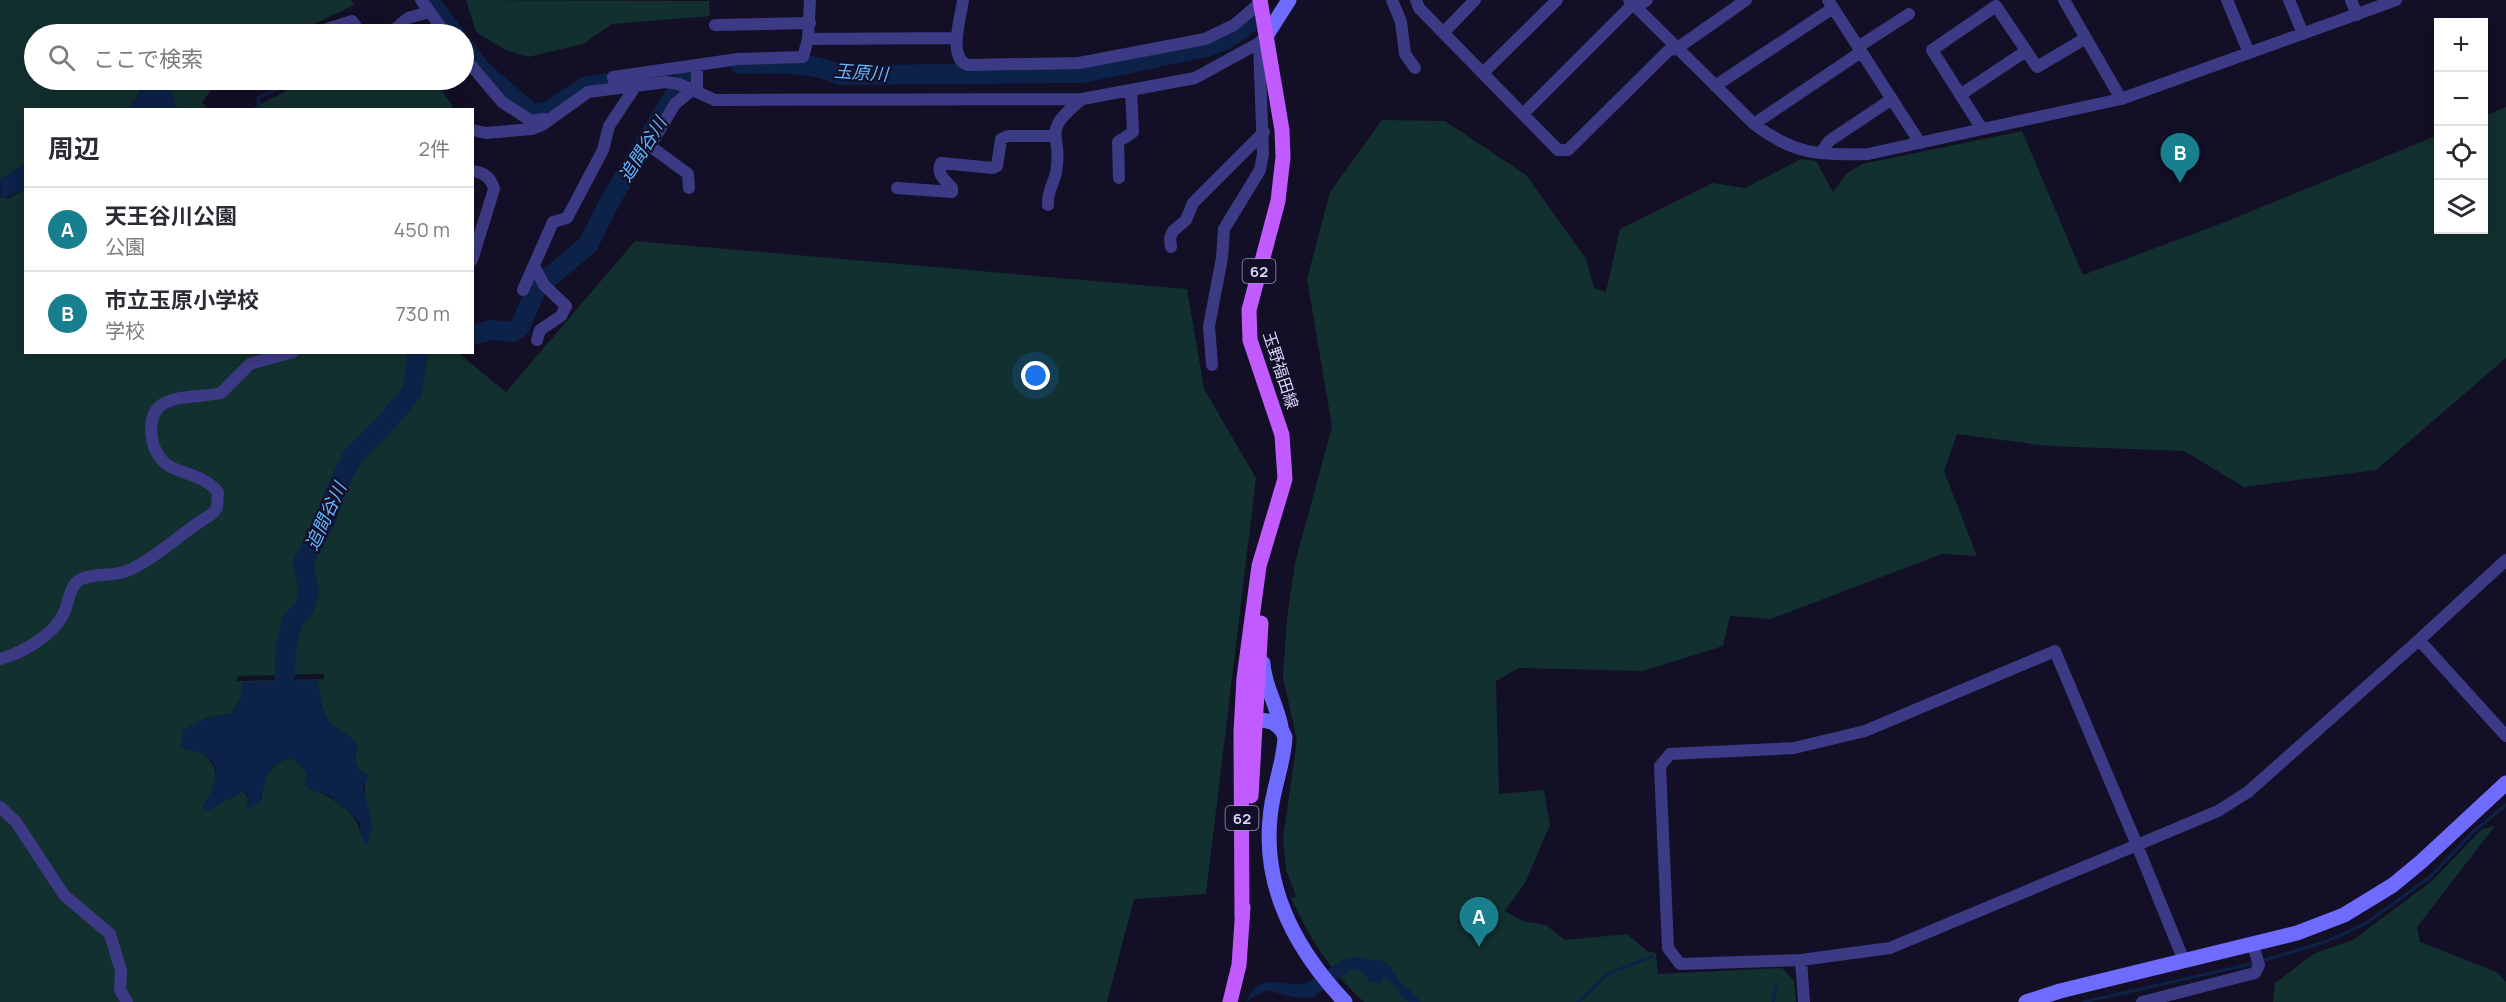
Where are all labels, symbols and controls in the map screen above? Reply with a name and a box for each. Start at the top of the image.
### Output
map controls [2434,18,2488,234]
button: + [2434,18,2488,72]
search box [24,24,474,90]
icon: search [45,41,78,74]
text: ここで検索 [93,44,203,74]
water label: 玉原川 [833,58,891,86]
button: − [2434,72,2488,126]
water label: 追間谷川 [613,110,672,186]
button: locate [2434,126,2488,180]
text: 周辺 [48,130,100,166]
pin: B [2160,134,2200,183]
text: 2件 [419,135,450,162]
button: layers [2434,180,2488,234]
text: 天王谷川公園 [105,201,237,231]
text: A [61,216,74,243]
text: 450 m [394,216,450,243]
text: 公園 [105,233,145,260]
road number: 62 [1242,259,1276,283]
text: 市立玉原小学校 [105,285,259,315]
text: B [61,300,74,327]
text: 730 m [396,300,450,327]
text: 学校 [105,317,145,344]
street label: 玉野福田線 [1258,329,1304,411]
your location [1021,361,1050,390]
water label: 追間谷川 [299,476,352,554]
road number: 62 [1226,806,1258,830]
pin: A [1460,898,1498,947]

